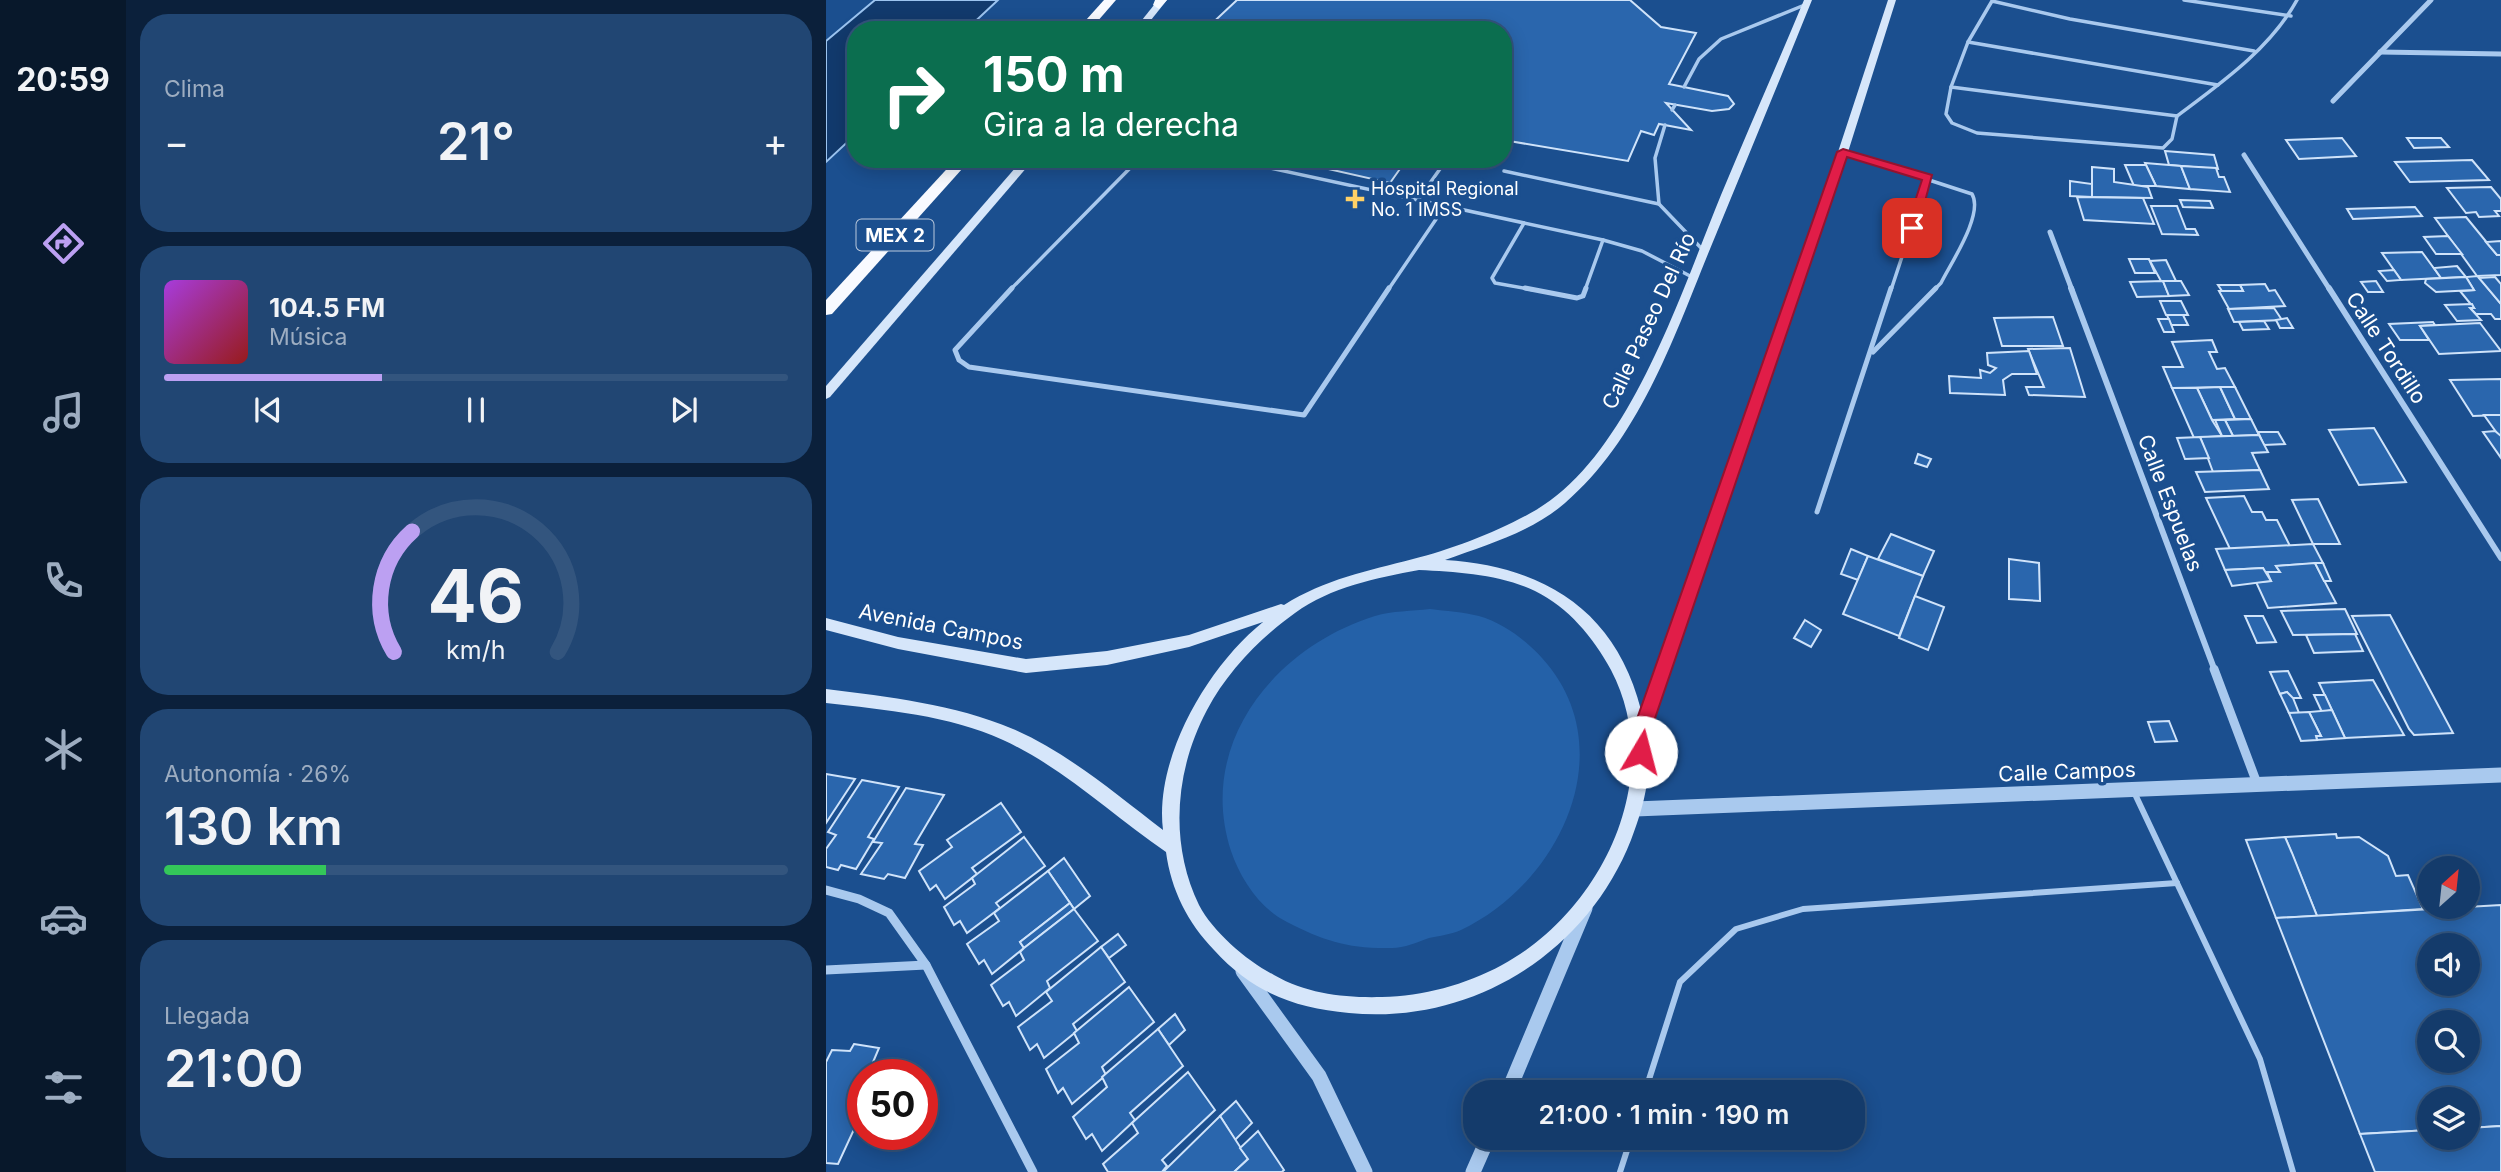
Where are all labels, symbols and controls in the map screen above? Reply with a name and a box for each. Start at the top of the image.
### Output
text: 150 m [983,45,1125,104]
icon: right [868,49,959,140]
text: 20:59 [16,60,110,99]
text: Clima [164,75,225,103]
text: Gira a la derecha [983,105,1239,144]
text: 21° [437,110,515,173]
text: − [164,119,189,165]
text: + [763,119,788,165]
place label: Hospital Regional No. 1 IMSS [1371,178,1519,220]
marker: Hospital Regional No. 1 IMSS [1345,189,1365,209]
pin [1882,198,1942,258]
icon: arrive [1893,209,1931,247]
icon: directions [39,219,88,268]
road number: MEX 2 [857,219,934,250]
street label: Calle Paseo Del Río [1597,228,1700,413]
street label: Calle Tordillo [2341,287,2432,408]
text: 104.5 FM [269,292,385,323]
text: Música [269,323,347,351]
icon: music [39,388,88,437]
icon: previous [249,391,287,429]
icon: pause [457,391,495,429]
icon: next [665,391,703,429]
street label: Calle Espuelas [2133,431,2208,575]
text: 46 [428,551,524,640]
icon: phone [39,556,88,605]
street label: Avenida Campos [857,598,1025,655]
text: km/h [446,635,506,665]
position arrow [1604,715,1678,789]
icon: climate [39,725,88,774]
street label: Calle Campos [1998,757,2136,786]
text: Autonomía · 26% [164,760,351,788]
text: 130 km [164,795,343,858]
north arrow [2417,856,2480,919]
map controls [2417,856,2480,1150]
icon: car [39,894,88,943]
button: sound [2417,933,2480,996]
text: Llegada [164,1002,250,1030]
button: search [2417,1010,2480,1073]
text: 21:00 [164,1037,304,1100]
speed limit sign: 50 [847,1059,938,1150]
icon: filters [39,1063,88,1112]
button: layers [2417,1087,2480,1150]
text: 21:00 · 1 min · 190 m [1539,1099,1789,1130]

